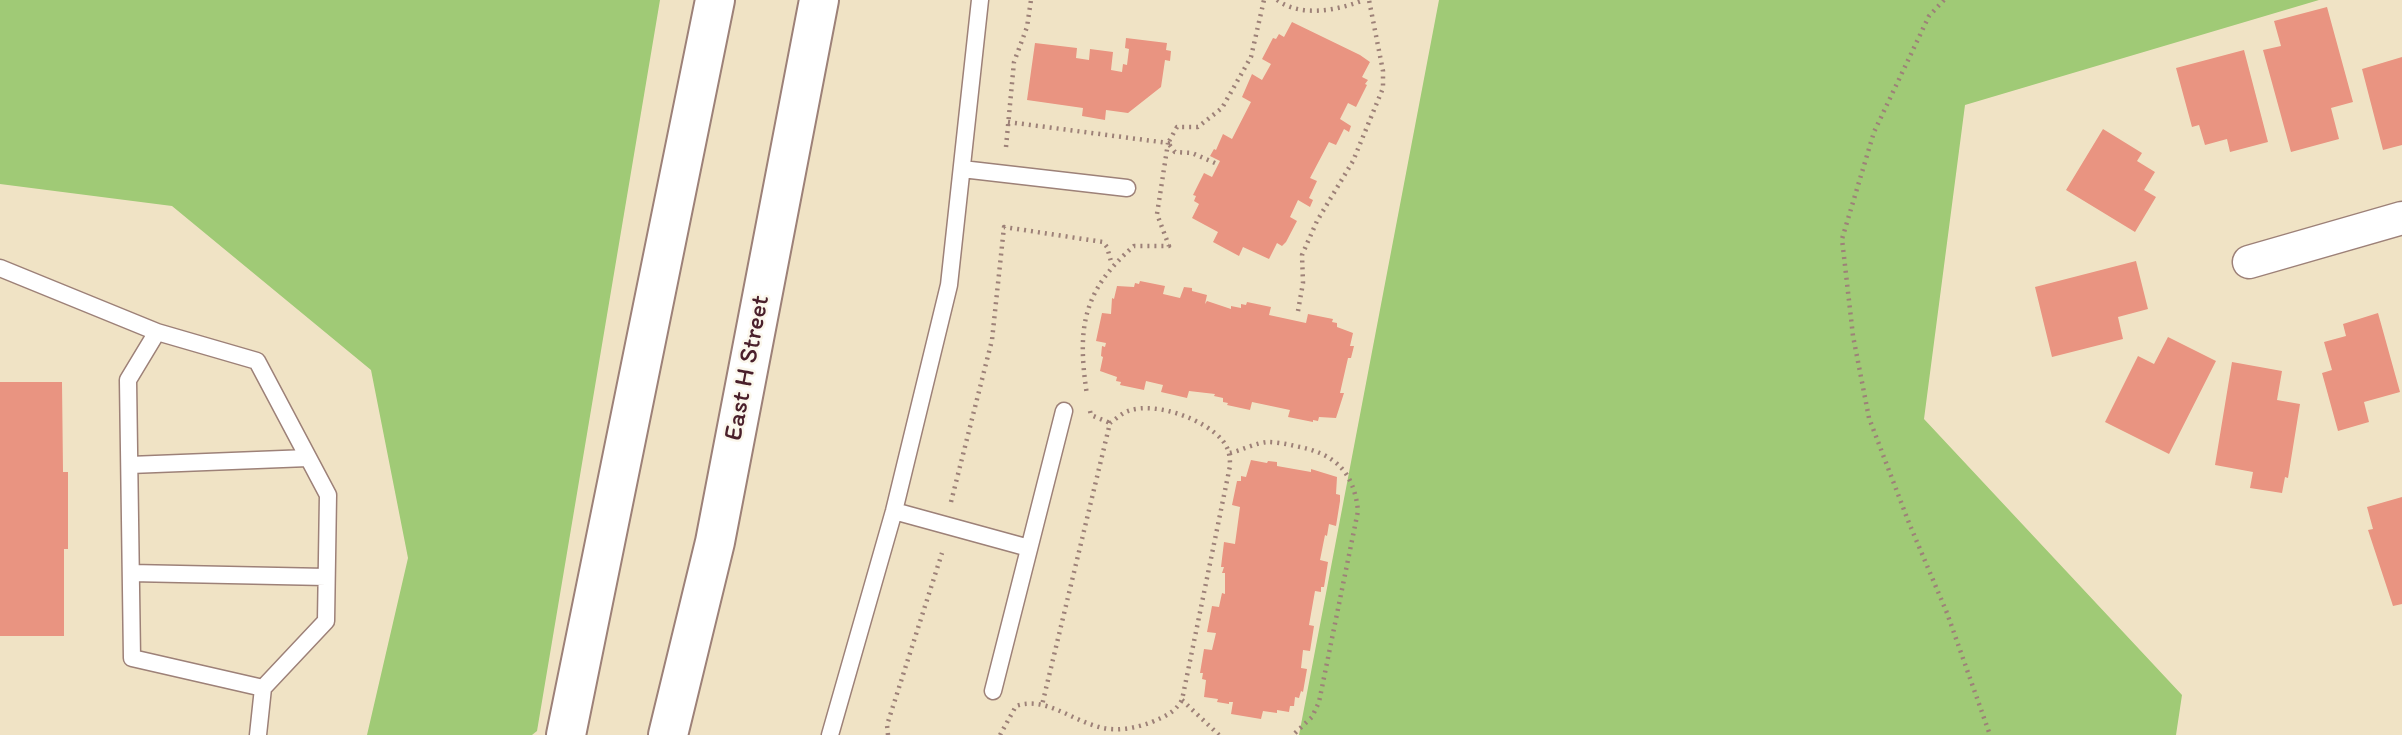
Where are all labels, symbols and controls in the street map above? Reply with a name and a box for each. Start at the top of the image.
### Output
street label: East H Street [719,293,777,443]

